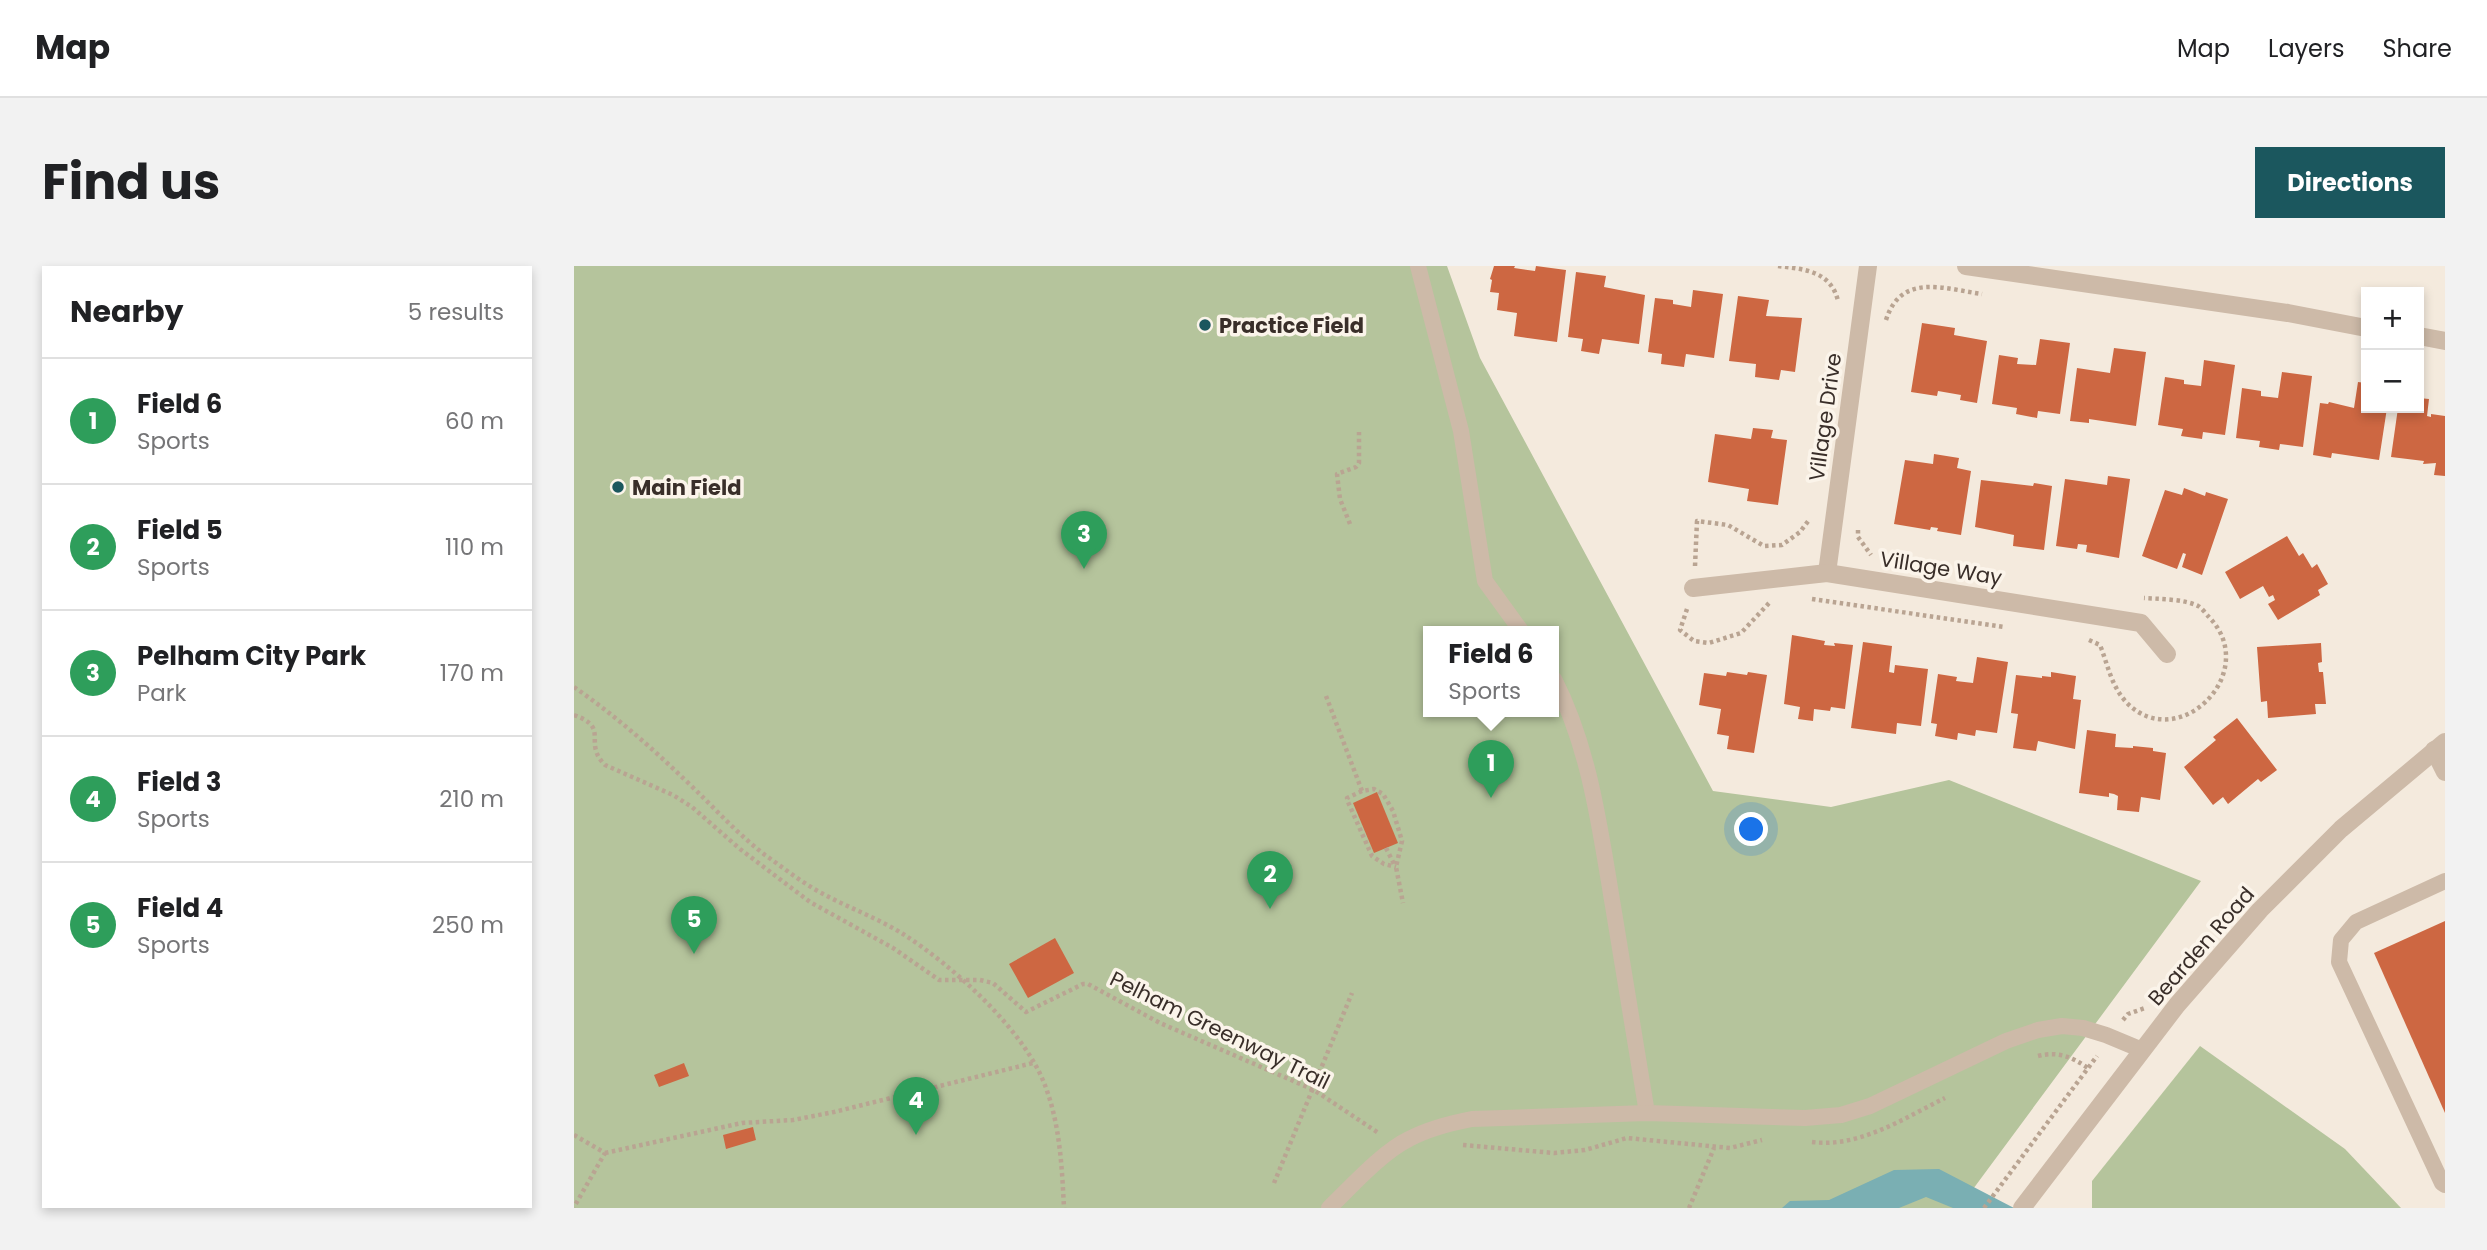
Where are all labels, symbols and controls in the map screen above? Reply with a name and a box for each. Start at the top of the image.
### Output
text: Map [35,24,110,71]
text: Map [2177,32,2230,65]
text: Layers [2268,32,2344,65]
text: Share [2382,32,2452,65]
button: Directions [2255,147,2445,218]
text: Find us [42,148,220,216]
map controls [2361,287,2424,413]
button: + [2361,287,2424,350]
text: Nearby [70,290,184,333]
text: 5 results [408,296,504,328]
place label: Practice Field [1219,311,1364,340]
marker: Practice Field [1197,317,1213,333]
button: − [2361,350,2424,413]
street label: Village Drive [1802,351,1848,483]
text: Field 6 [137,386,222,422]
text: 1 [89,405,97,437]
text: 60 m [445,405,504,437]
text: Sports [137,425,210,457]
place label: Main Field [632,473,741,502]
marker: Main Field [610,479,626,495]
pin: 3 [1061,511,1107,569]
text: Field 5 [137,512,223,548]
text: 2 [86,531,100,563]
text: 110 m [445,531,504,563]
street label: Village Way [1878,544,2004,592]
text: Sports [137,551,210,583]
popup [1423,626,1559,717]
text: Field 6 [1448,636,1534,672]
text: Pelham City Park [137,638,366,674]
text: 3 [86,657,100,689]
text: 170 m [440,657,504,689]
text: Sports [1448,675,1521,707]
text: Park [137,677,186,709]
pin: 1 [1468,740,1514,798]
text: Field 3 [137,764,221,800]
text: 4 [85,783,101,815]
text: 210 m [439,783,504,815]
text: Sports [137,803,210,835]
your location [1734,812,1768,846]
pin: 2 [1247,851,1293,909]
street label: Bearden Road [2141,880,2261,1012]
text: Field 4 [137,890,223,926]
pin: 5 [671,896,717,954]
text: 5 [86,909,100,941]
text: 250 m [432,909,504,941]
text: Sports [137,929,210,961]
street label: Pelham Greenway Trail [1105,964,1335,1096]
pin: 4 [893,1077,939,1135]

